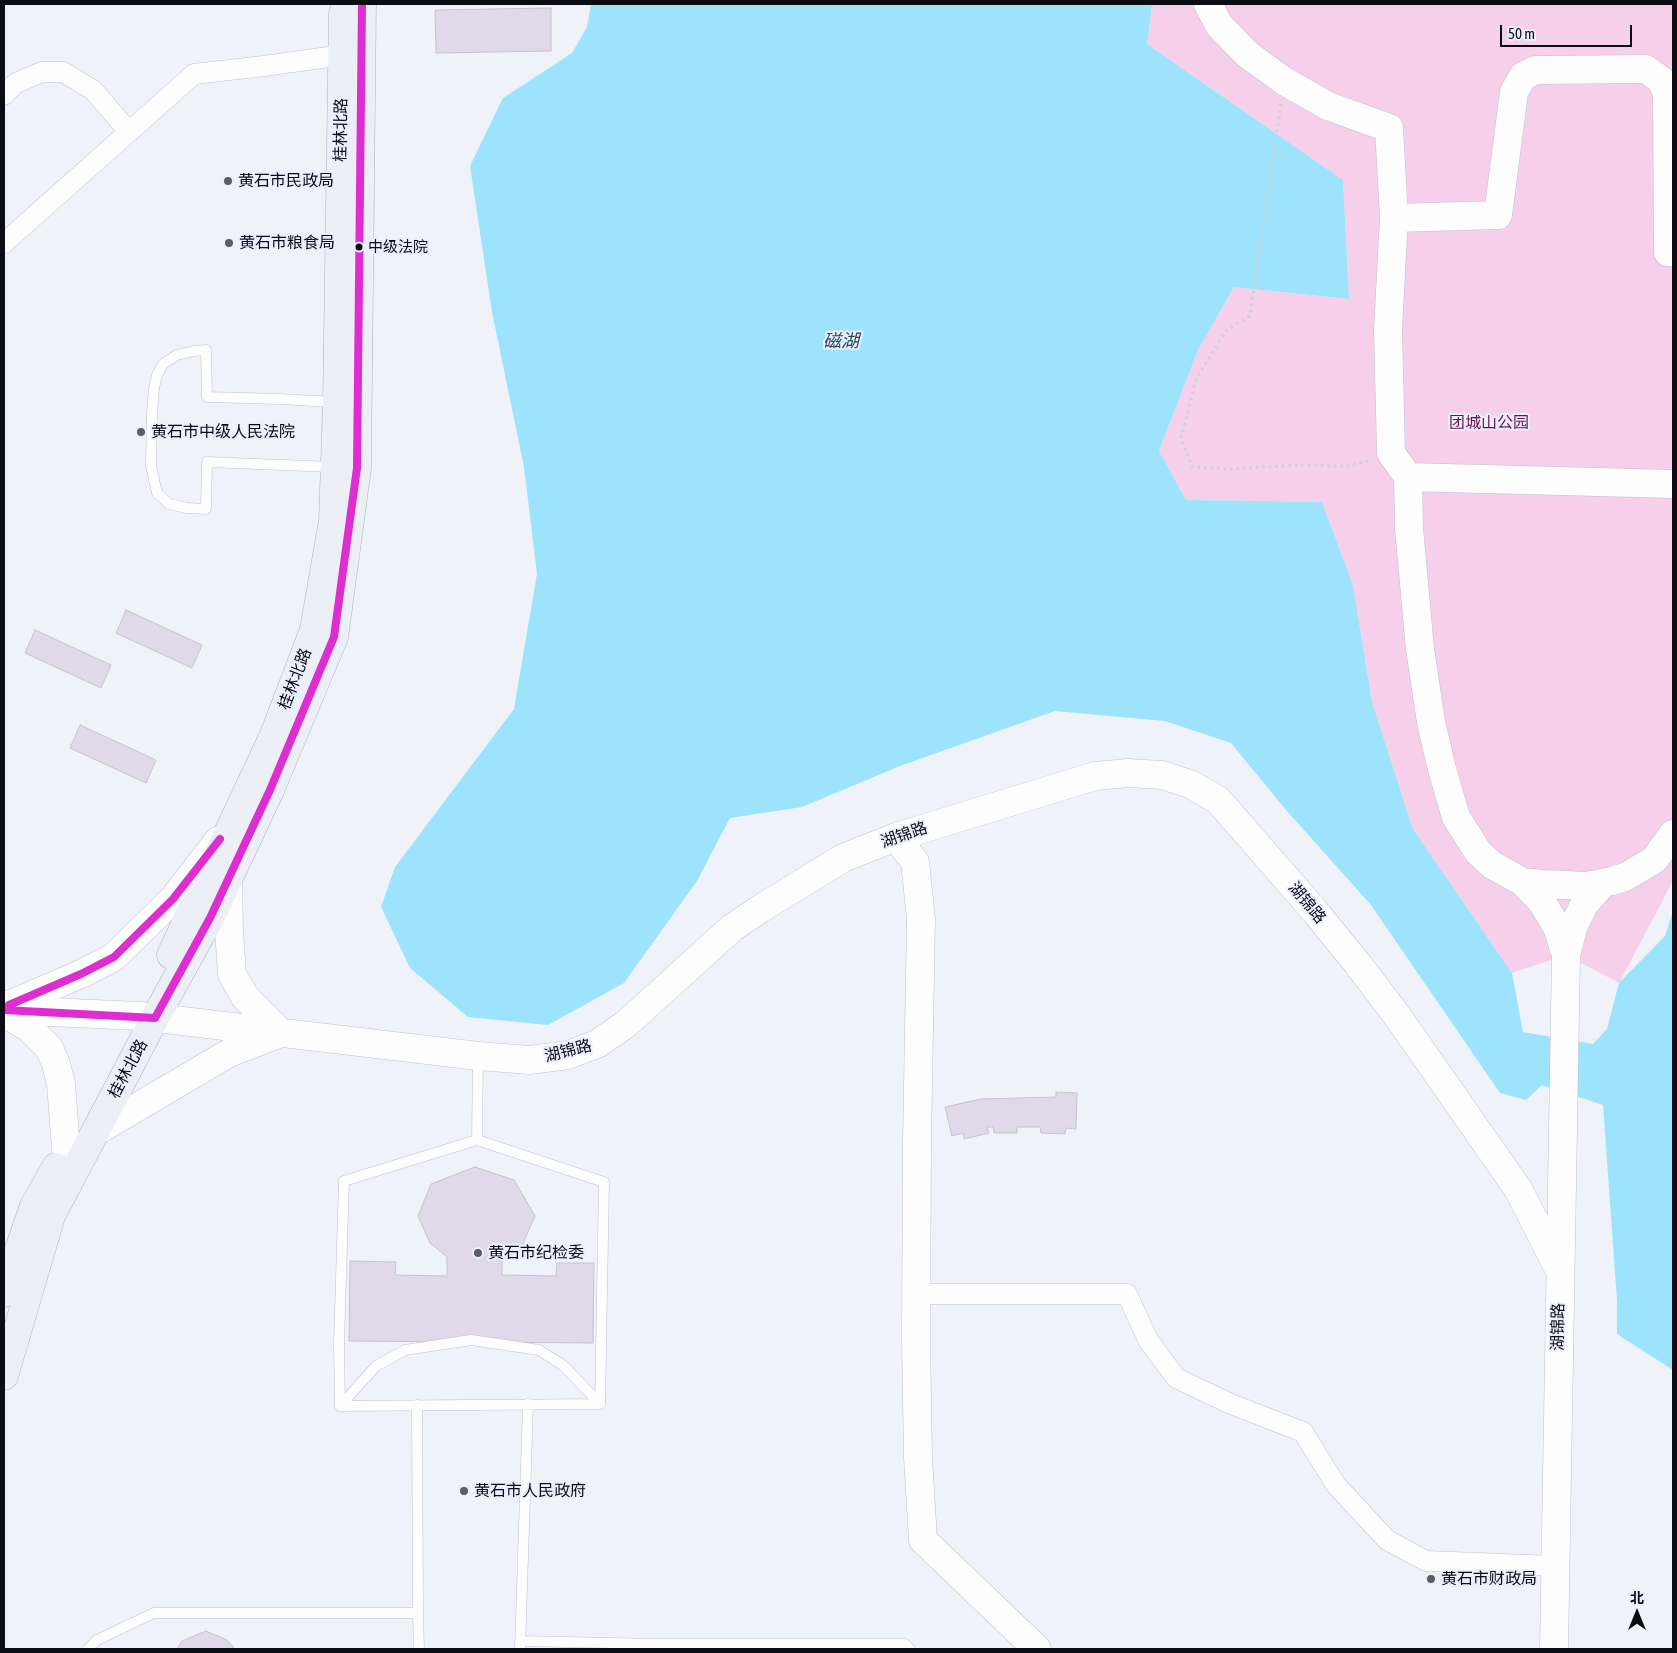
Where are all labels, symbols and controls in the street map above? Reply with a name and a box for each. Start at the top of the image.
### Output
scale bar [1502,15,1634,47]
text: 50 m [1508,25,1535,42]
street label: 桂林北路 [331,98,351,162]
place label: 黄石市民政局 [238,171,334,191]
marker: 黄石市民政局 [222,175,234,187]
place label: 黄石市粮食局 [239,233,335,253]
marker: 黄石市粮食局 [223,237,235,249]
place label: 中级法院 [368,238,428,256]
marker: 中级法院 [354,242,364,252]
water label: 磁湖 [823,330,859,352]
park label: 团城山公园 [1449,413,1529,433]
place label: 黄石市中级人民法院 [151,422,295,442]
marker: 黄石市中级人民法院 [135,426,147,438]
street label: 桂林北路 [275,646,315,712]
street label: 湖锦路 [878,818,930,852]
street label: 湖锦路 [1284,878,1330,928]
street label: 桂林北路 [105,1036,151,1102]
street label: 湖锦路 [542,1036,594,1066]
place label: 黄石市纪检委 [488,1243,584,1263]
marker: 黄石市纪检委 [472,1247,484,1259]
street label: 湖锦路 [1548,1303,1568,1351]
place label: 黄石市人民政府 [474,1481,586,1501]
marker: 黄石市人民政府 [458,1485,470,1497]
place label: 黄石市财政局 [1441,1569,1537,1589]
marker: 黄石市财政局 [1425,1573,1437,1585]
north arrow [1612,1588,1662,1638]
text: 北 [1630,1590,1644,1606]

